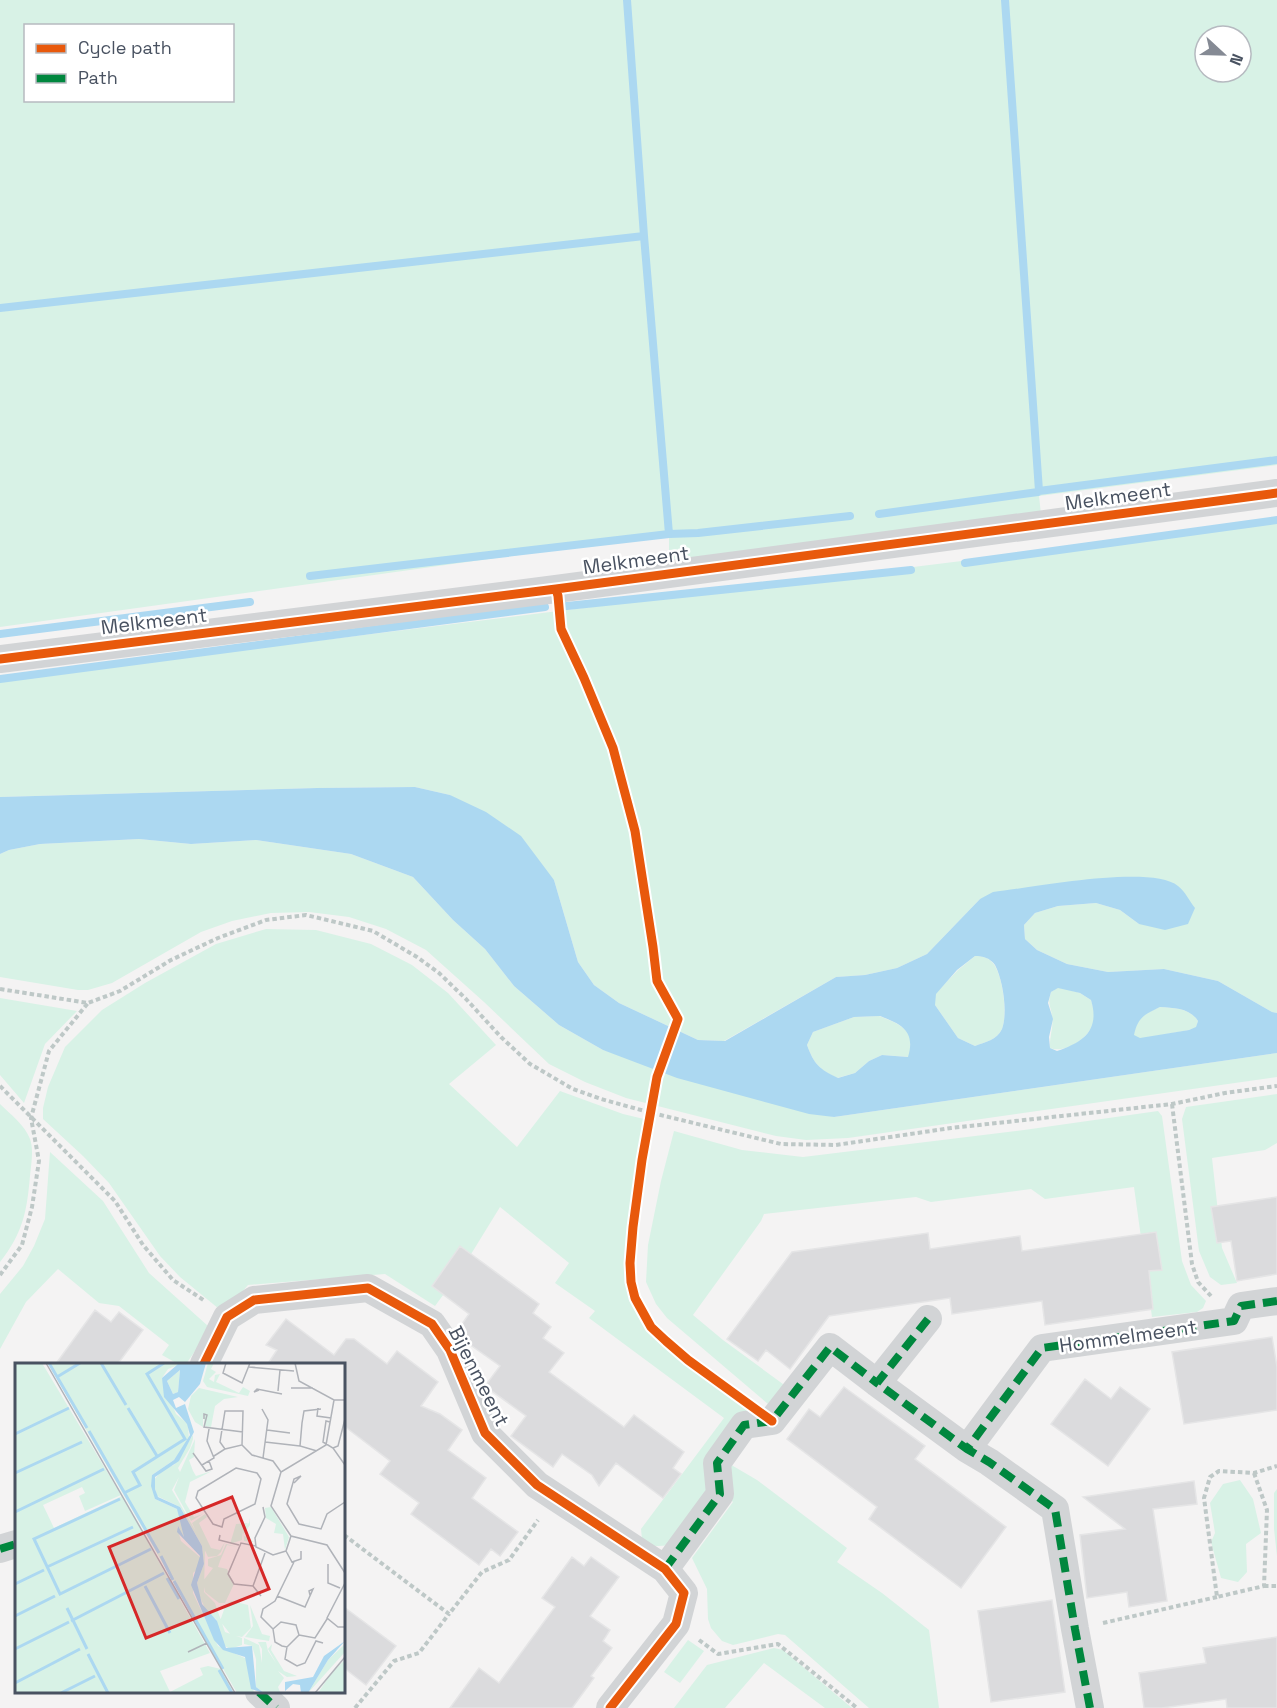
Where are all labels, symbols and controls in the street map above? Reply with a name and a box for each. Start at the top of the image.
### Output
legend [24,24,234,102]
north arrow [1193,24,1253,84]
text: Cycle path [78,36,172,59]
text: N [1225,51,1248,68]
text: Path [78,66,118,89]
street label: Melkmeent [1063,476,1173,516]
street label: Melkmeent [581,540,691,580]
street label: Melkmeent [99,602,209,640]
street label: Hommelmeent [1058,1313,1198,1359]
street label: Bijenmeent [443,1321,515,1431]
inset map [15,1363,345,1693]

